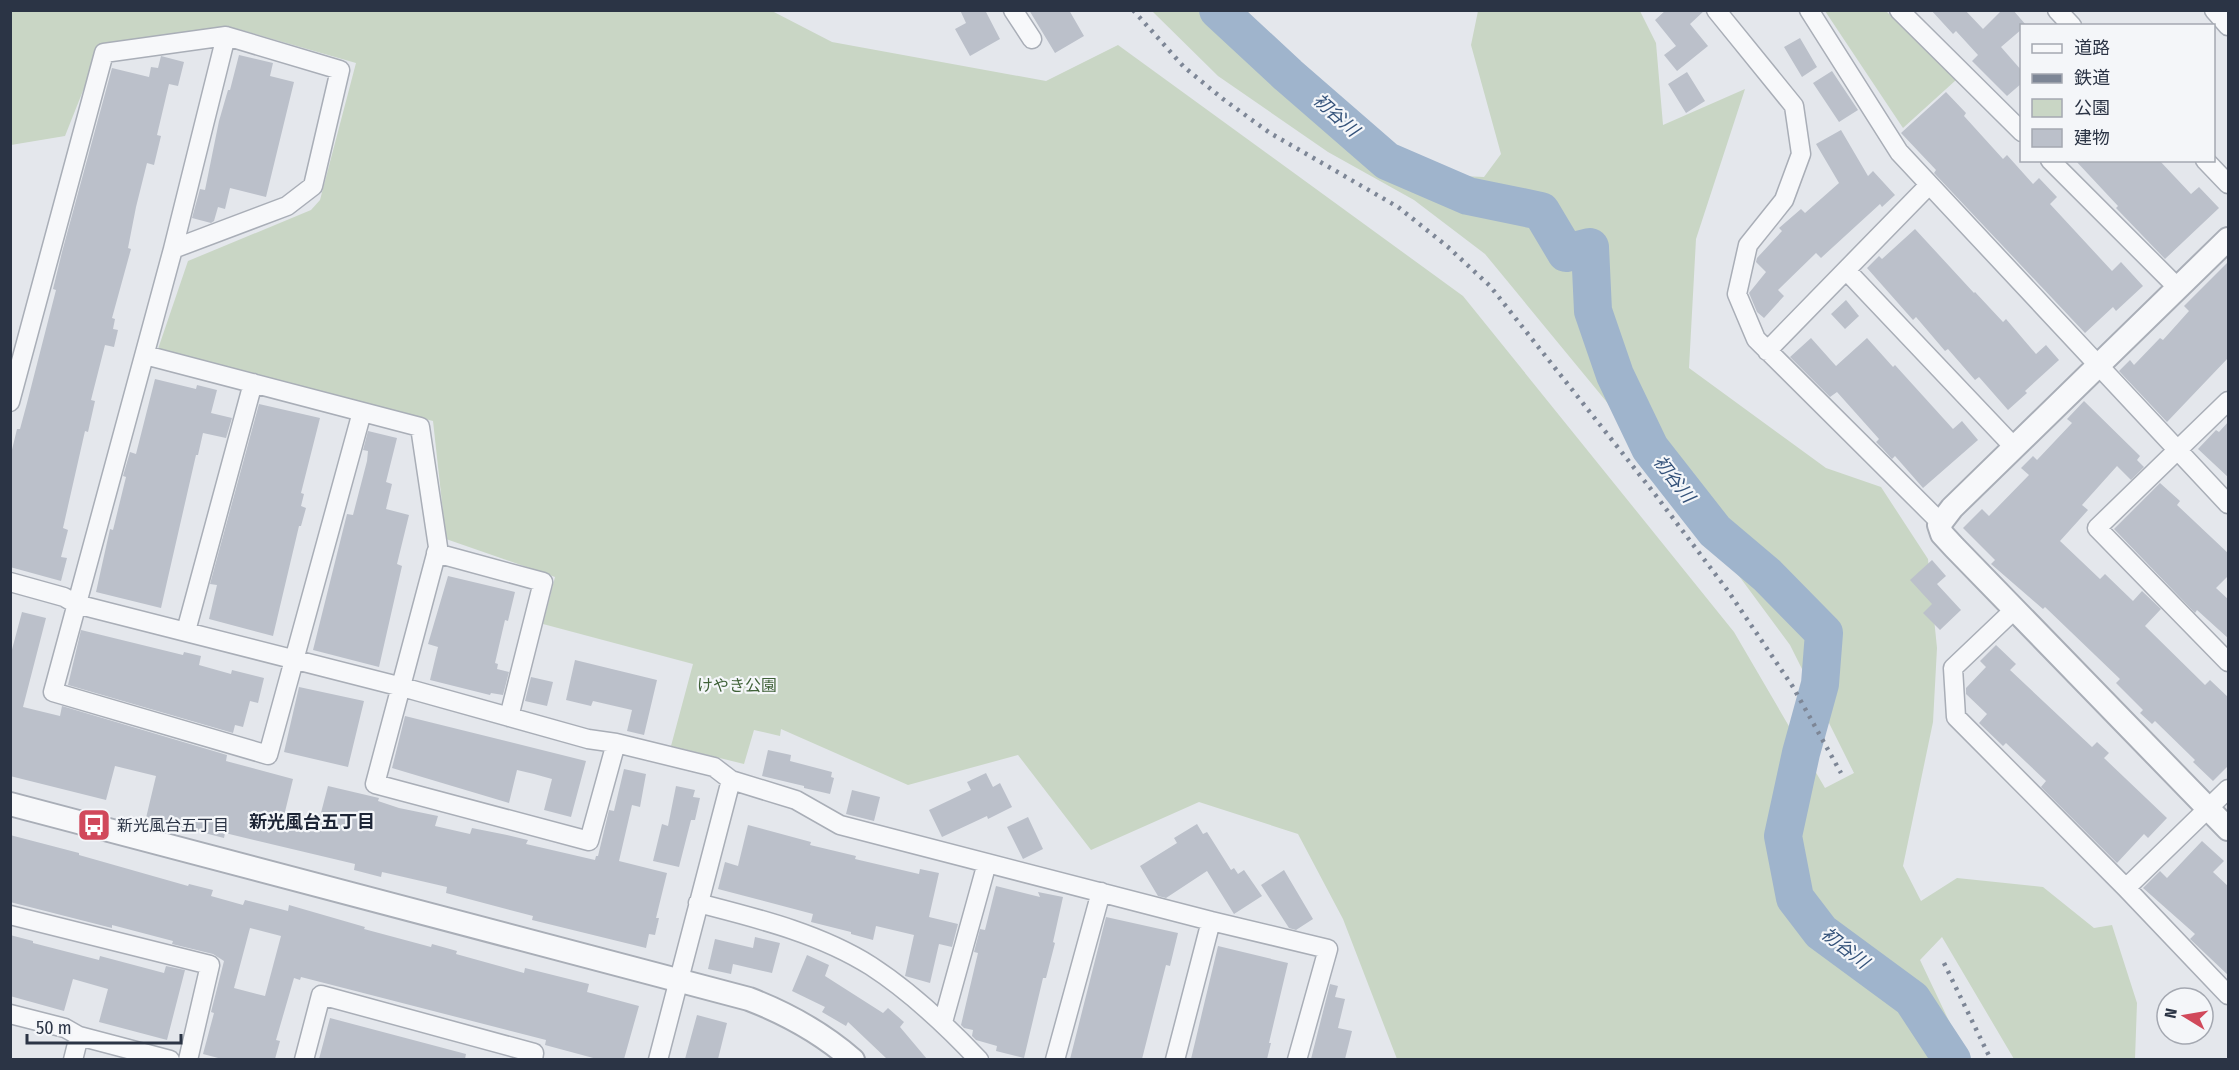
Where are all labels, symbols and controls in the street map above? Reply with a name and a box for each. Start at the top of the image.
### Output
legend [2020,24,2215,162]
text: 道路 [2074,37,2110,59]
text: 鉄道 [2074,67,2110,89]
water label: 初谷川 [1309,89,1365,143]
text: 公園 [2074,97,2110,119]
text: 建物 [2074,127,2110,149]
water label: 初谷川 [1649,451,1701,509]
park label: けやき公園 [697,676,777,695]
bus stop icon: 新光風台五丁目 [76,807,112,843]
district label: 新光風台五丁目 [249,811,375,833]
place label: 新光風台五丁目 [117,816,229,835]
water label: 初谷川 [1817,923,1875,975]
north arrow [2155,986,2215,1046]
scale bar [27,1007,182,1045]
text: N [2161,1007,2181,1020]
text: 50 m [36,1017,72,1039]

